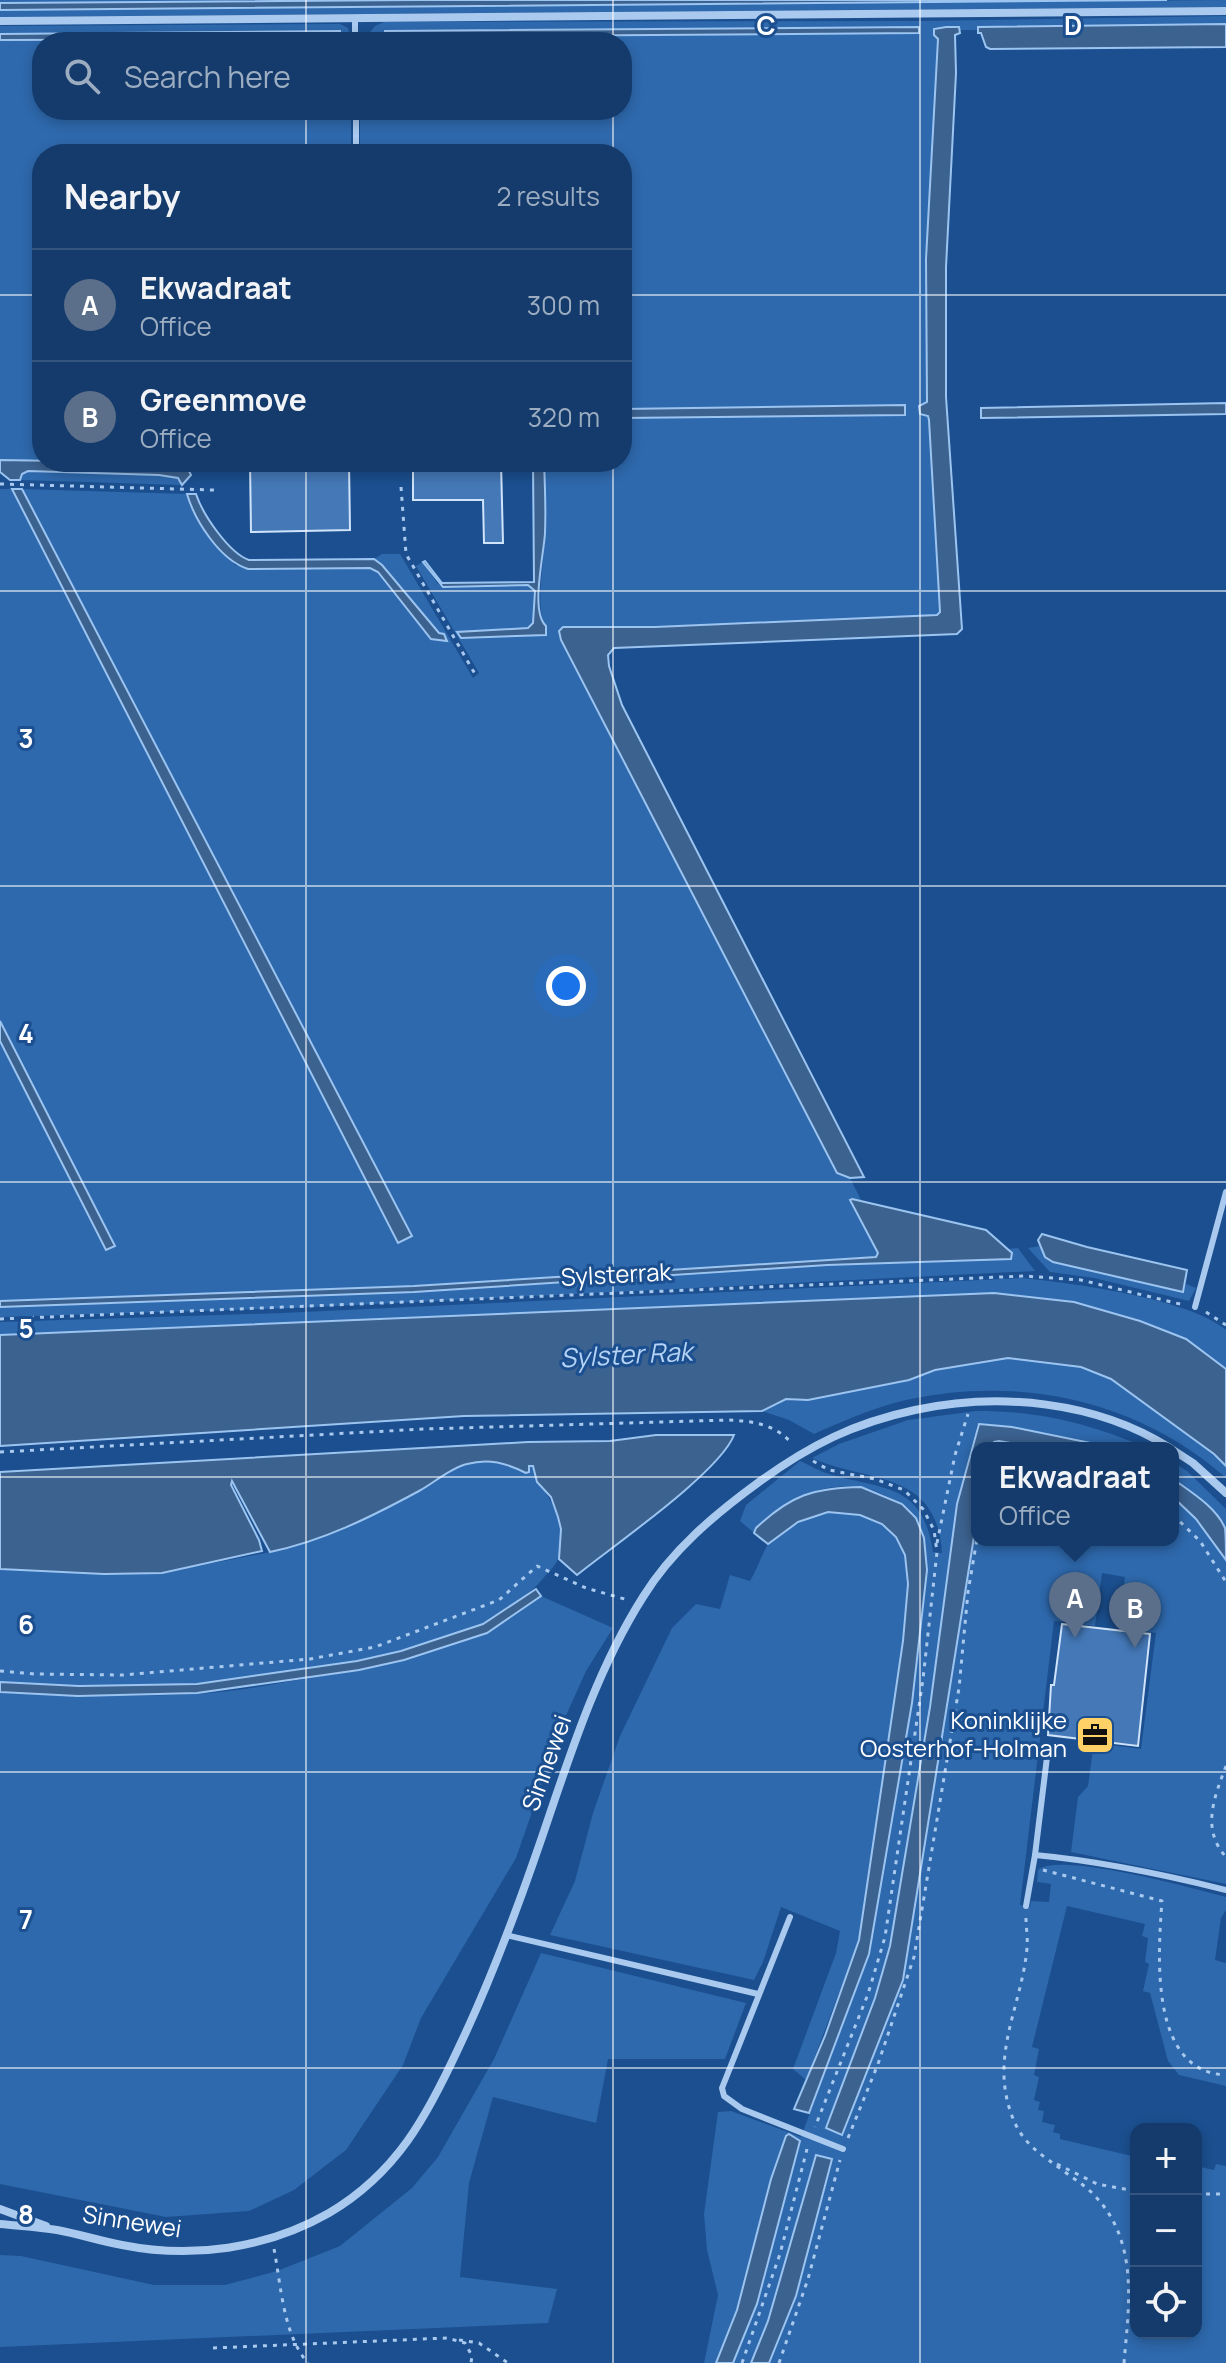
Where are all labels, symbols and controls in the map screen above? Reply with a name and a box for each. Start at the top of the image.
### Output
text: C [756,7,776,43]
text: D [1064,7,1082,43]
search box [32,32,632,120]
icon: search [60,54,104,98]
text: Search here [124,56,291,97]
text: Nearby [64,173,180,219]
text: 2 results [496,178,600,214]
text: Ekwadraat [140,267,292,308]
text: A [81,287,99,323]
text: 300 m [527,287,600,323]
text: Office [140,308,212,344]
text: Greenmove [140,379,307,420]
text: B [82,399,98,435]
text: 320 m [528,399,600,435]
text: Office [140,420,212,456]
text: 3 [18,720,34,756]
your location [546,966,586,1006]
text: 4 [18,1015,34,1051]
street label: Sylsterrak [560,1254,673,1293]
text: 5 [18,1310,34,1346]
water label: Sylster Rak [559,1332,697,1375]
popup [971,1442,1179,1546]
text: Ekwadraat [999,1456,1151,1497]
text: Office [999,1497,1071,1533]
pin: A [1049,1572,1101,1638]
pin: B [1109,1582,1161,1648]
text: 6 [18,1606,34,1642]
place label: Koninklijke Oosterhof-Holman [860,1703,1067,1764]
street label: Sinnewei [513,1710,578,1815]
office icon: Koninklijke Oosterhof-Holman [1074,1714,1116,1756]
text: 7 [19,1901,33,1937]
map controls [1130,2123,1202,2339]
button: + [1130,2123,1202,2195]
button: − [1130,2195,1202,2267]
text: 8 [18,2196,34,2232]
street label: Sinnewei [80,2196,184,2245]
button: locate [1130,2267,1202,2339]

